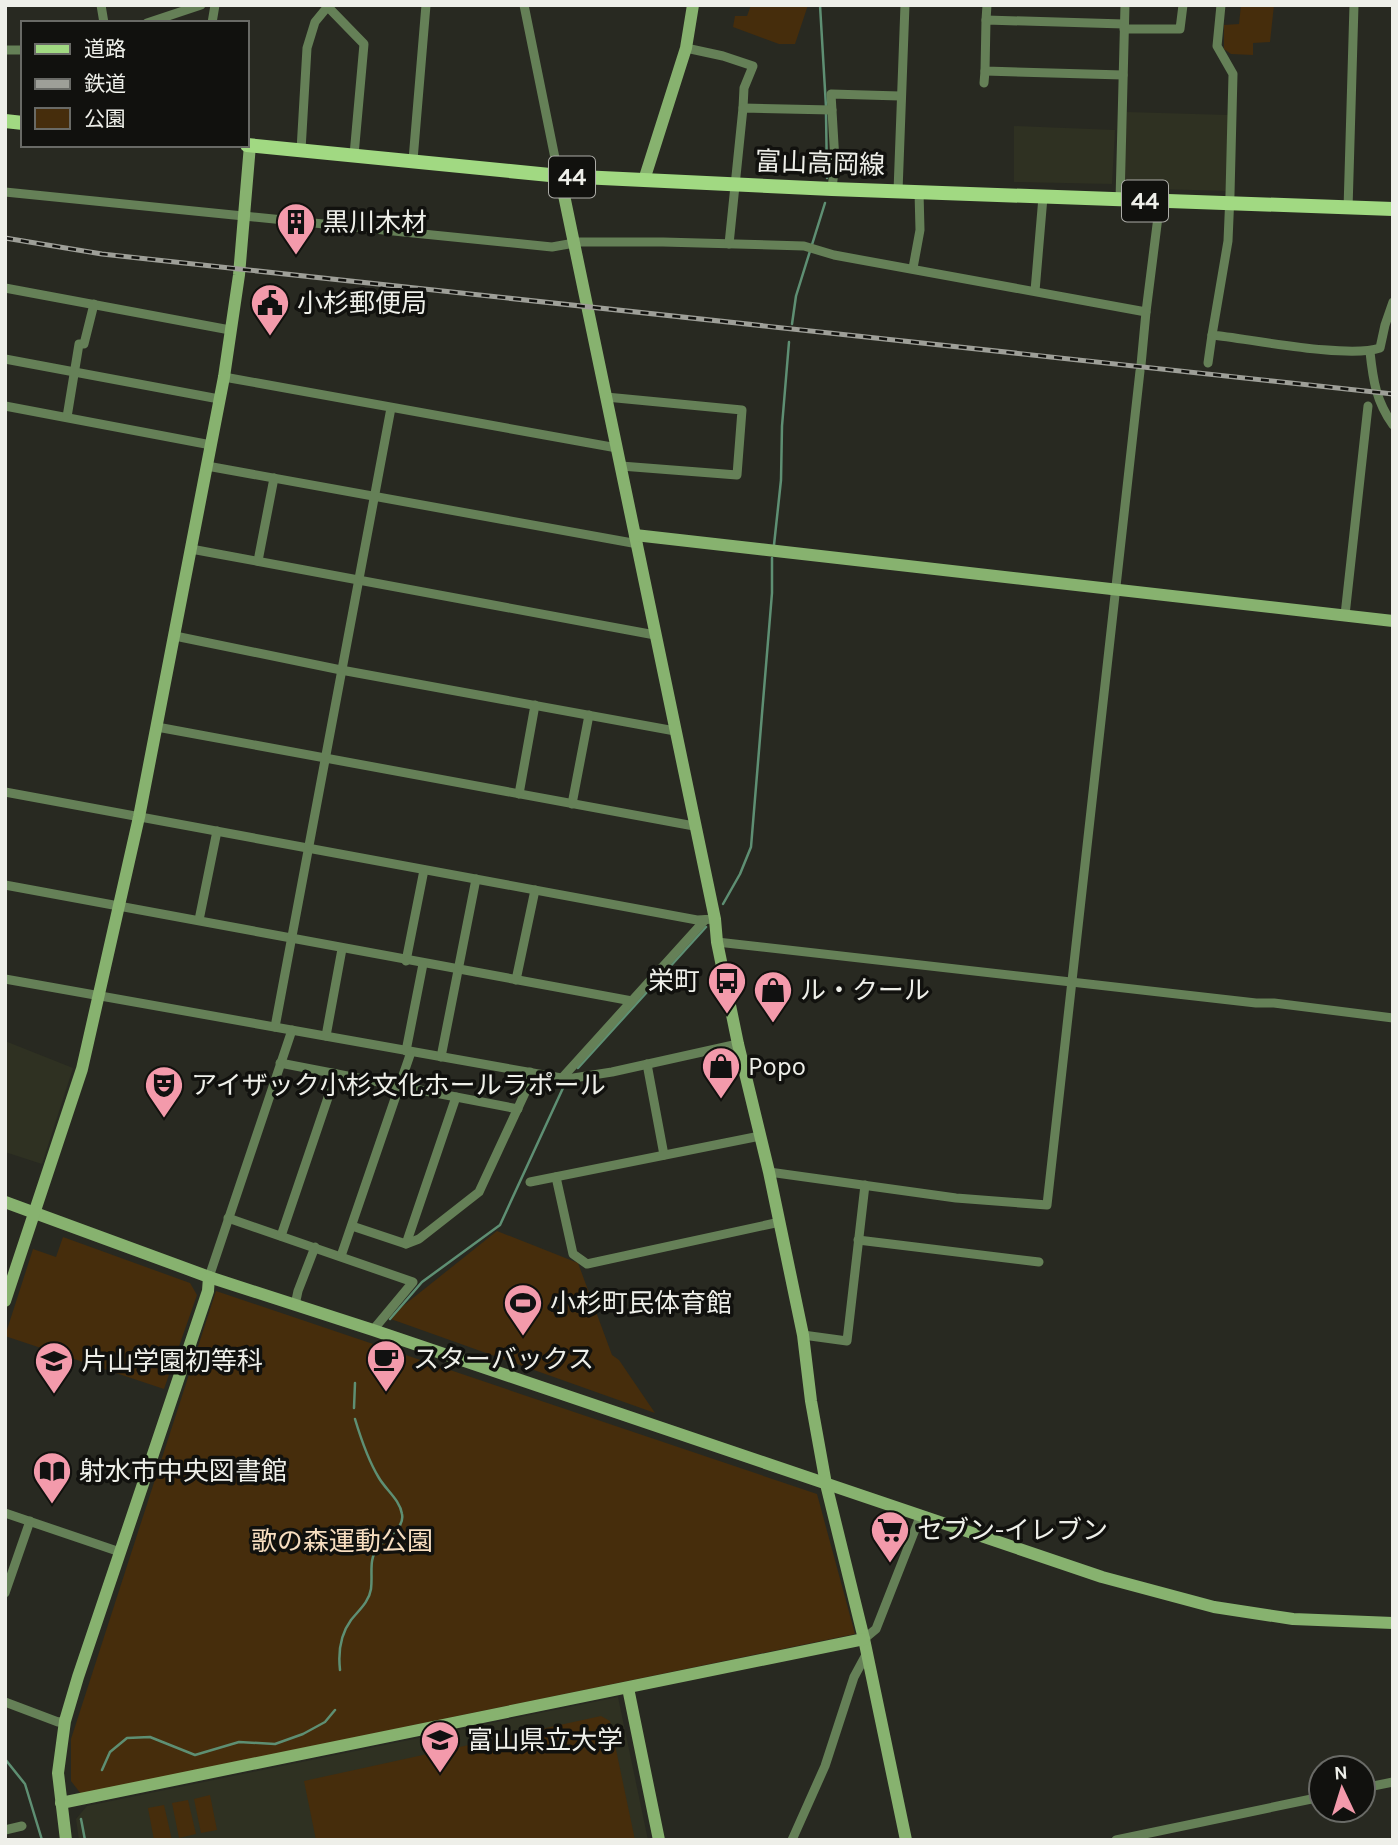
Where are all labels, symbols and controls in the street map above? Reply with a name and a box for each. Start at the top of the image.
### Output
legend [21,21,248,147]
text: 道路 [84,37,126,61]
text: 鉄道 [84,72,126,96]
text: 公園 [84,107,126,131]
street label: 富山高岡線 [754,146,885,181]
road number: 44 [549,156,595,197]
road number: 44 [1122,181,1168,222]
building icon: 黒川木材 [275,201,317,256]
place label: 黒川木材 [323,207,427,238]
public building icon: 小杉郵便局 [249,282,291,337]
place label: 小杉郵便局 [297,288,427,319]
bus stop icon: 栄町 [706,960,748,1015]
place label: 栄町 [648,966,700,997]
shop icon: ル・クール [752,969,794,1024]
place label: ル・クール [800,975,930,1006]
shop icon: Popo [700,1045,742,1100]
place label: Popo [748,1051,806,1082]
theatre icon: アイザック小杉文化ホールラポール [143,1064,185,1119]
place label: アイザック小杉文化ホールラポール [191,1070,606,1101]
sports icon: 小杉町民体育館 [502,1282,544,1337]
place label: 小杉町民体育館 [550,1288,732,1319]
cafe icon: スターバックス [365,1338,407,1393]
school or university icon: 片山学園初等科 [33,1340,75,1395]
place label: スターバックス [413,1344,594,1375]
place label: 片山学園初等科 [81,1346,263,1377]
library icon: 射水市中央図書館 [31,1450,73,1505]
place label: 射水市中央図書館 [79,1456,287,1487]
supermarket icon: セブン-イレブン [869,1509,911,1564]
place label: セブン-イレブン [917,1515,1108,1546]
park label: 歌の森運動公園 [251,1526,433,1557]
school or university icon: 富山県立大学 [419,1719,461,1774]
place label: 富山県立大学 [467,1725,623,1756]
north arrow [1307,1754,1377,1824]
text: N [1333,1762,1348,1784]

